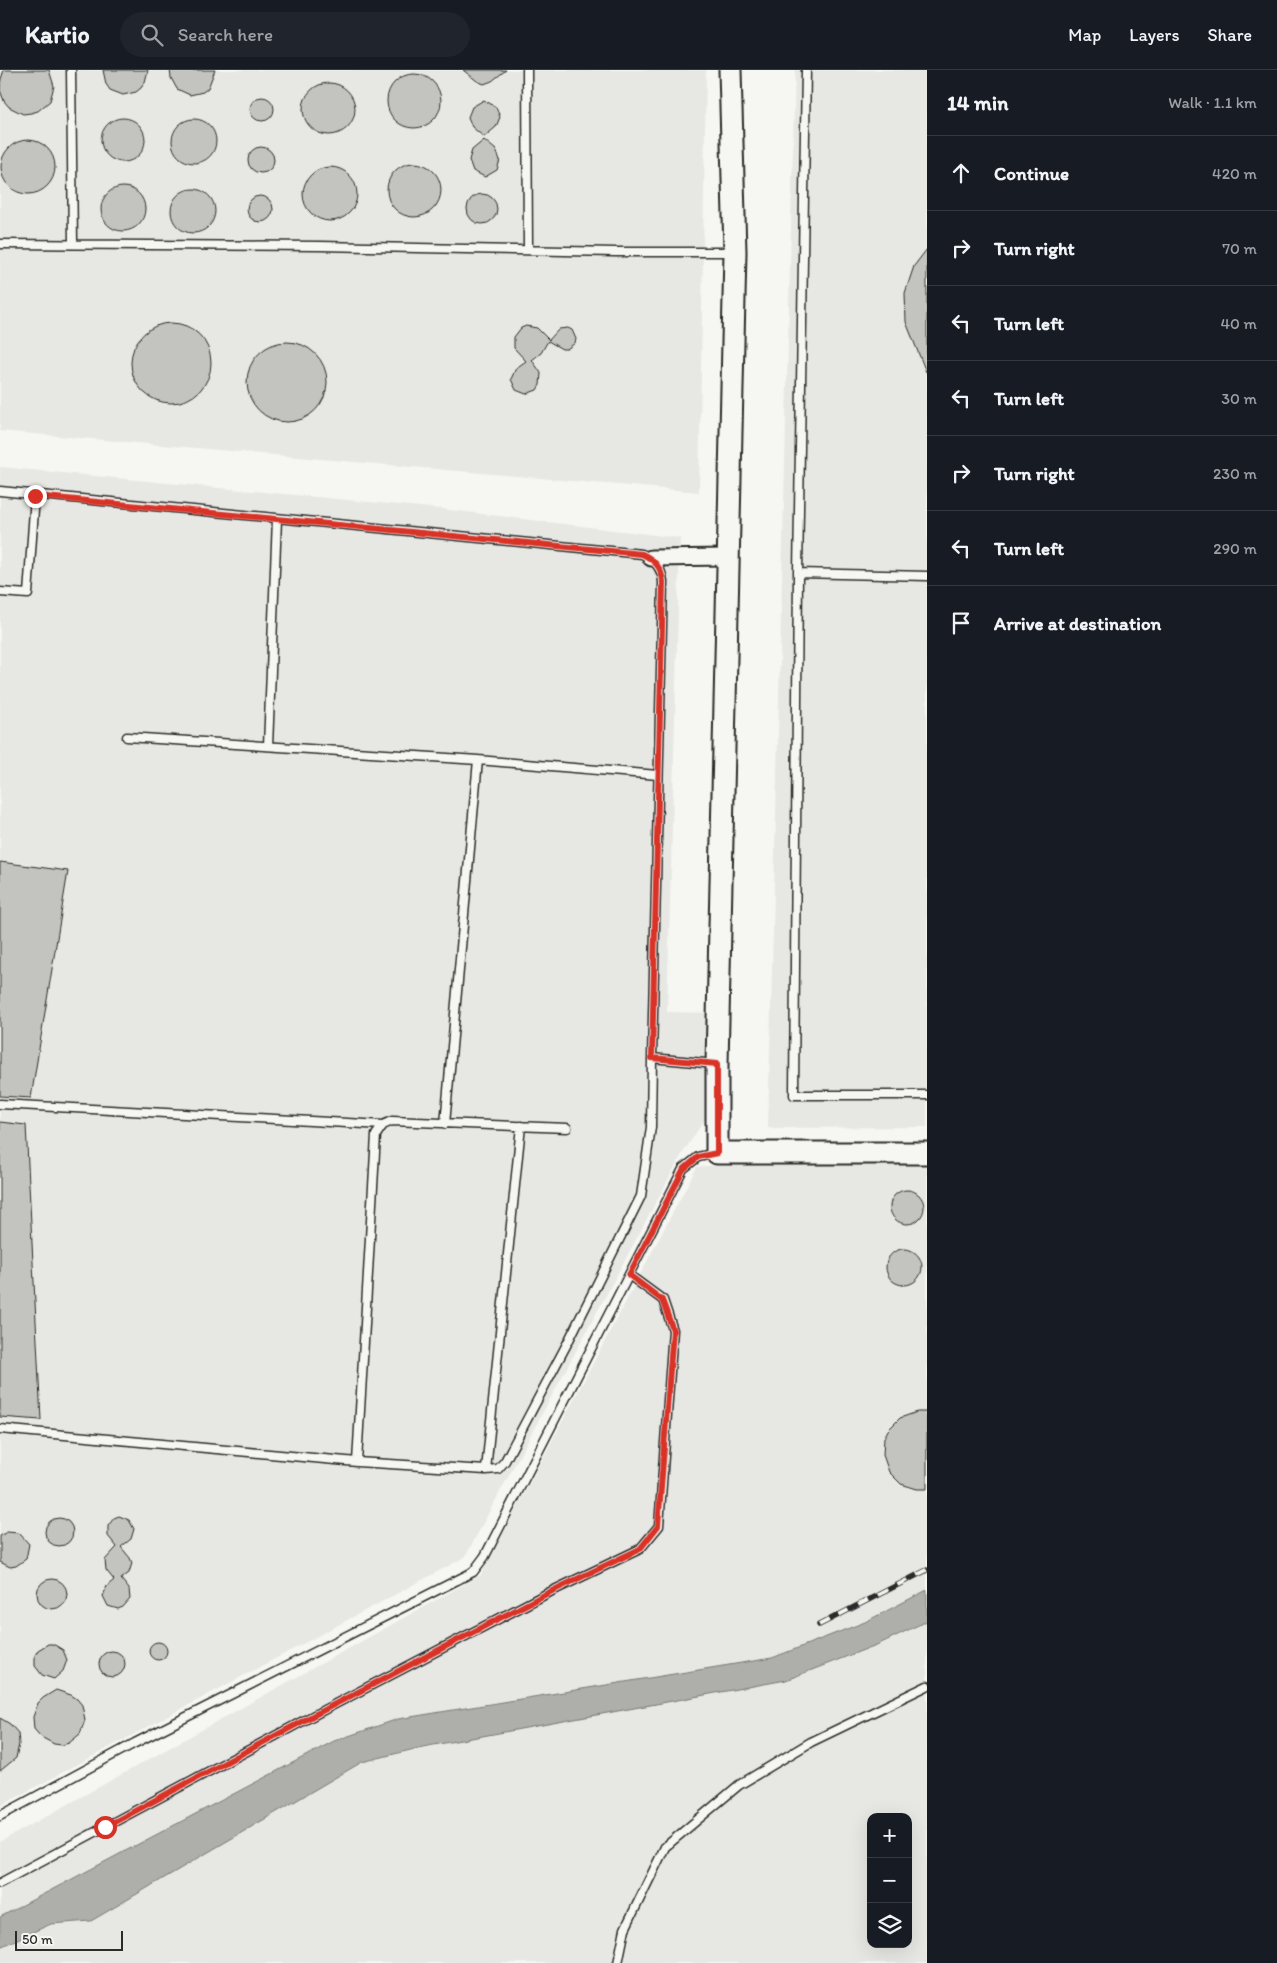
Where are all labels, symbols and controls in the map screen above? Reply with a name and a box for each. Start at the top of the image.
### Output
search box [120,12,470,57]
text: Kartio [25,20,90,49]
icon: search [138,21,166,49]
text: Search here [178,23,273,46]
text: Map [1068,24,1101,46]
text: Layers [1129,24,1179,46]
text: Share [1207,24,1252,46]
text: 14 min [947,90,1008,115]
text: Walk · 1.1 km [1168,93,1257,112]
icon: ahead [947,159,975,187]
text: Continue [994,162,1069,185]
text: 420 m [1212,164,1257,183]
icon: right [947,234,975,262]
text: Turn right [994,237,1075,260]
text: 70 m [1222,239,1257,258]
icon: left [947,309,975,337]
text: Turn left [994,312,1064,335]
text: 40 m [1220,314,1257,333]
icon: left [947,384,975,412]
text: Turn left [994,387,1064,410]
text: 30 m [1221,389,1257,408]
icon: right [947,459,975,487]
text: Turn right [994,462,1075,485]
text: 230 m [1213,464,1257,483]
route end [24,485,47,508]
icon: left [947,534,975,562]
text: Turn left [994,537,1064,560]
text: 290 m [1213,539,1257,558]
icon: arrive [947,609,975,637]
text: Arrive at destination [994,612,1161,635]
map controls [867,1813,912,1948]
button: + [867,1813,912,1858]
route start [94,1816,117,1839]
button: − [867,1858,912,1903]
button: layers [867,1903,912,1948]
scale bar [15,1928,122,1951]
text: 50 m [22,1931,53,1948]

